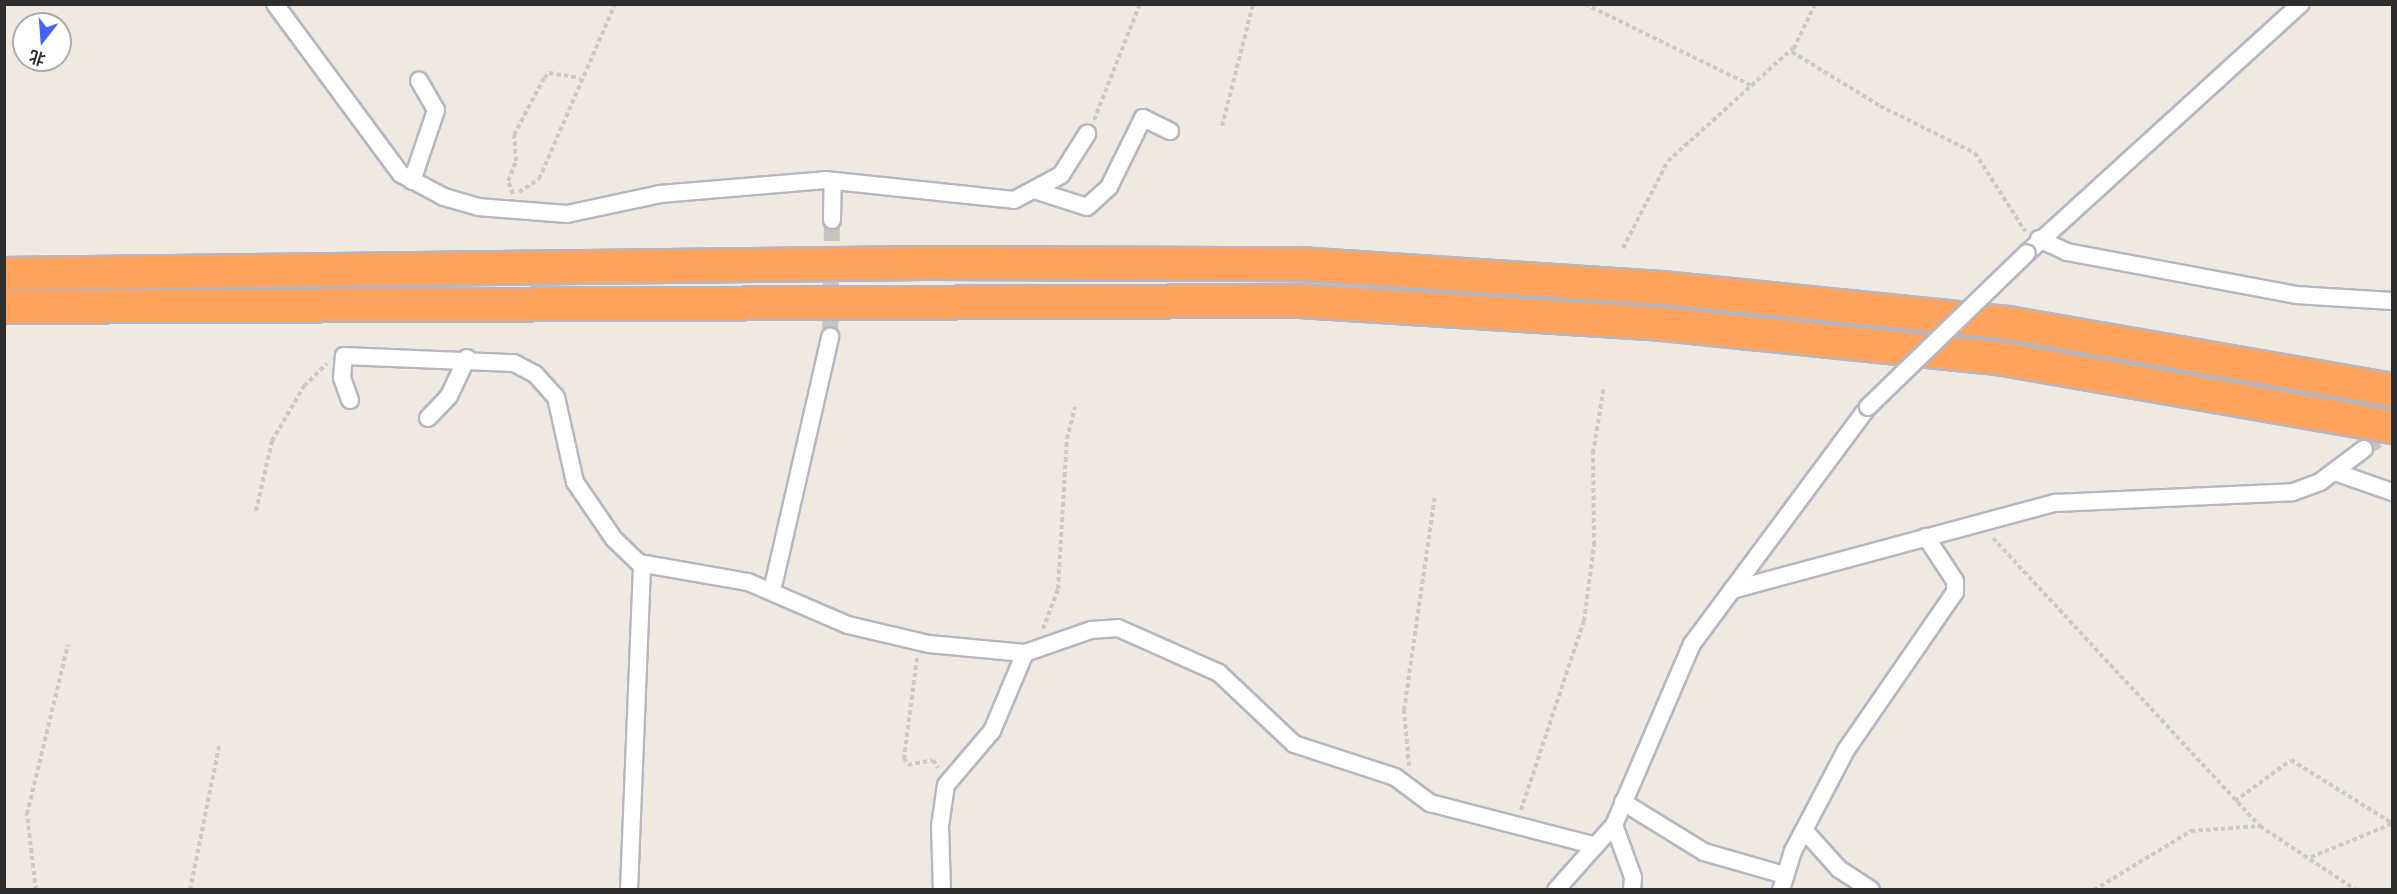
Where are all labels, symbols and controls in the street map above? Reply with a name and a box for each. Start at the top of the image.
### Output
north arrow [12,12,72,72]
text: 北 [26,44,48,71]

